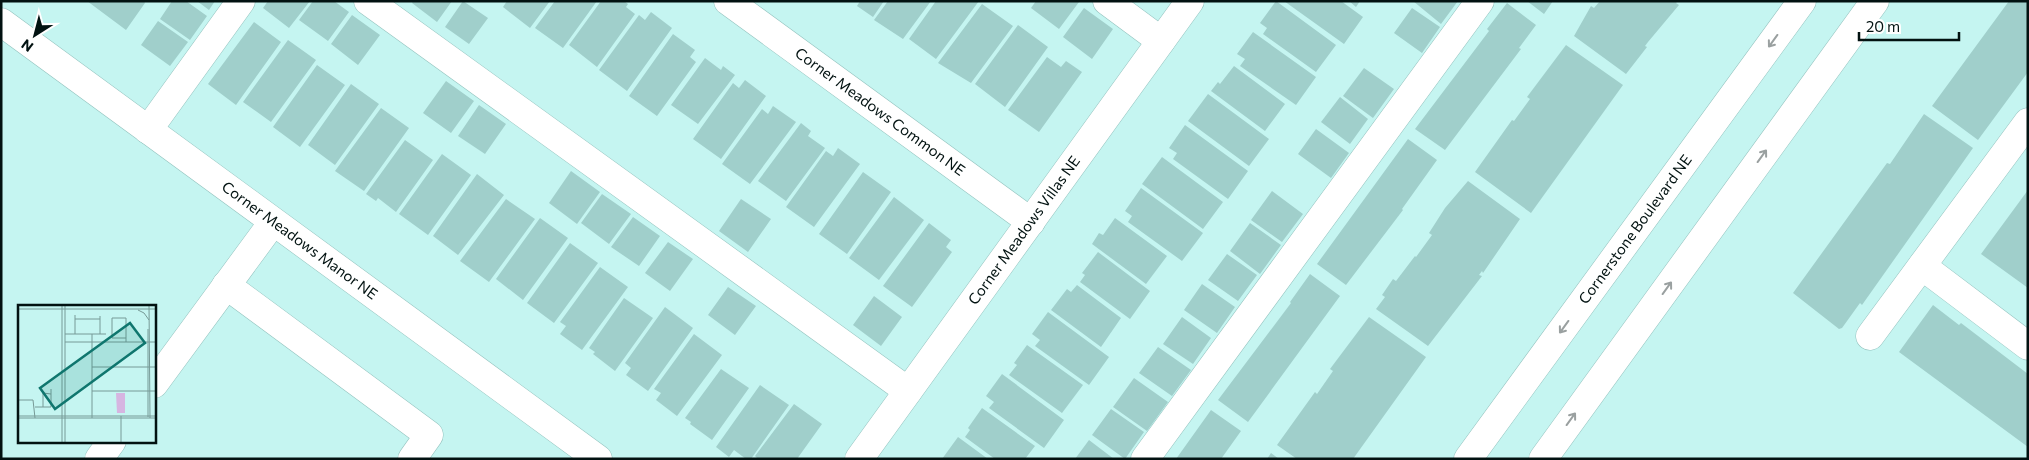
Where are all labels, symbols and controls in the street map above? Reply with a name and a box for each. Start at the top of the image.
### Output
north arrow [10,10,60,60]
scale bar [1859,10,1959,42]
text: 20 m [1866,17,1900,35]
one-way arrow [1768,34,1779,47]
text: N [18,36,36,56]
street label: Corner Meadows Common NE [792,43,969,179]
one-way arrow [1757,150,1768,163]
street label: Cornerstone Boulevard NE [1574,151,1695,307]
street label: Corner Meadows Villas NE [964,152,1083,308]
street label: Corner Meadows Manor NE [219,177,382,303]
one-way arrow [1662,281,1672,295]
inset map [18,305,155,442]
one-way arrow [1559,320,1569,334]
one-way arrow [1566,413,1577,426]

